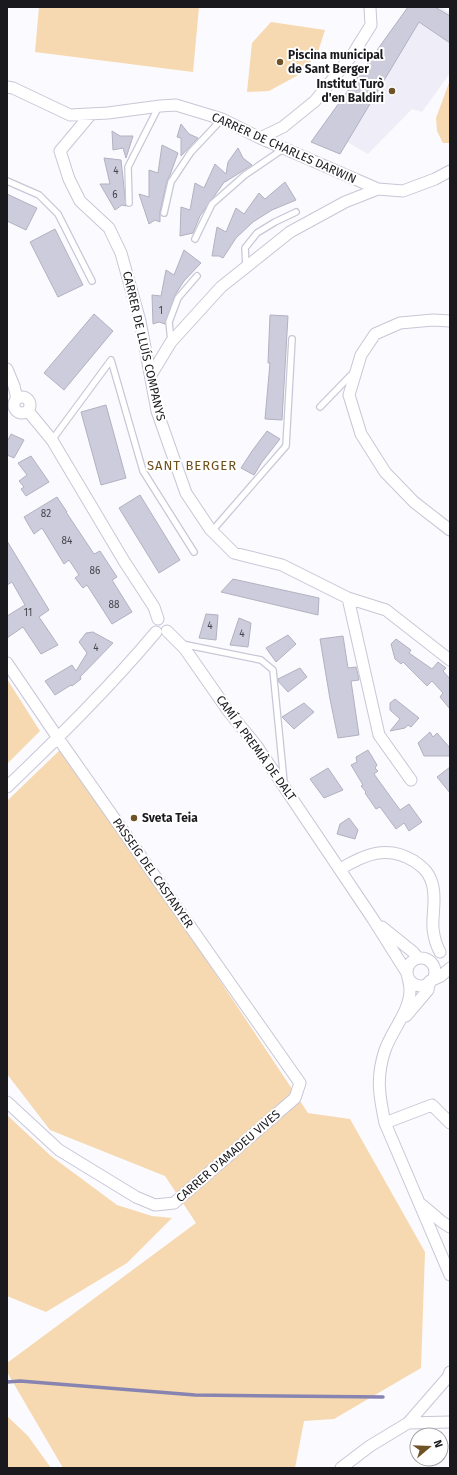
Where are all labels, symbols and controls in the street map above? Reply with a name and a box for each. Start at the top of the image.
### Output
place label: Piscina municipal de Sant Berger [288,48,384,76]
marker: Piscina municipal de Sant Berger [275,57,285,67]
place label: Institut Turò d'en Baldiri [316,77,384,105]
marker: Institut Turò d'en Baldiri [387,86,397,96]
street label: CARRER DE CHARLES DARWIN [210,110,358,186]
house number: 4 [113,165,119,177]
house number: 6 [112,189,118,201]
street label: CARRER DE LLUÍS COMPANYS [120,269,169,423]
house number: 1 [159,305,163,317]
district label: SANT BERGER [147,458,237,473]
house number: 82 [41,508,51,520]
house number: 84 [62,535,73,547]
house number: 86 [90,565,100,577]
house number: 88 [108,599,120,611]
house number: 11 [24,607,32,619]
house number: 4 [207,620,213,632]
house number: 4 [239,628,245,640]
house number: 4 [93,642,99,654]
street label: CAMÍ A PREMIÀ DE DALT [213,692,300,804]
place label: Sveta Teia [142,811,198,825]
marker: Sveta Teia [129,813,139,823]
street label: PASSEIG DEL CASTANYER [110,815,196,931]
street label: CARRER D'AMADEU VIVES [173,1107,283,1205]
north arrow [409,1427,449,1467]
text: N [431,1438,445,1449]

